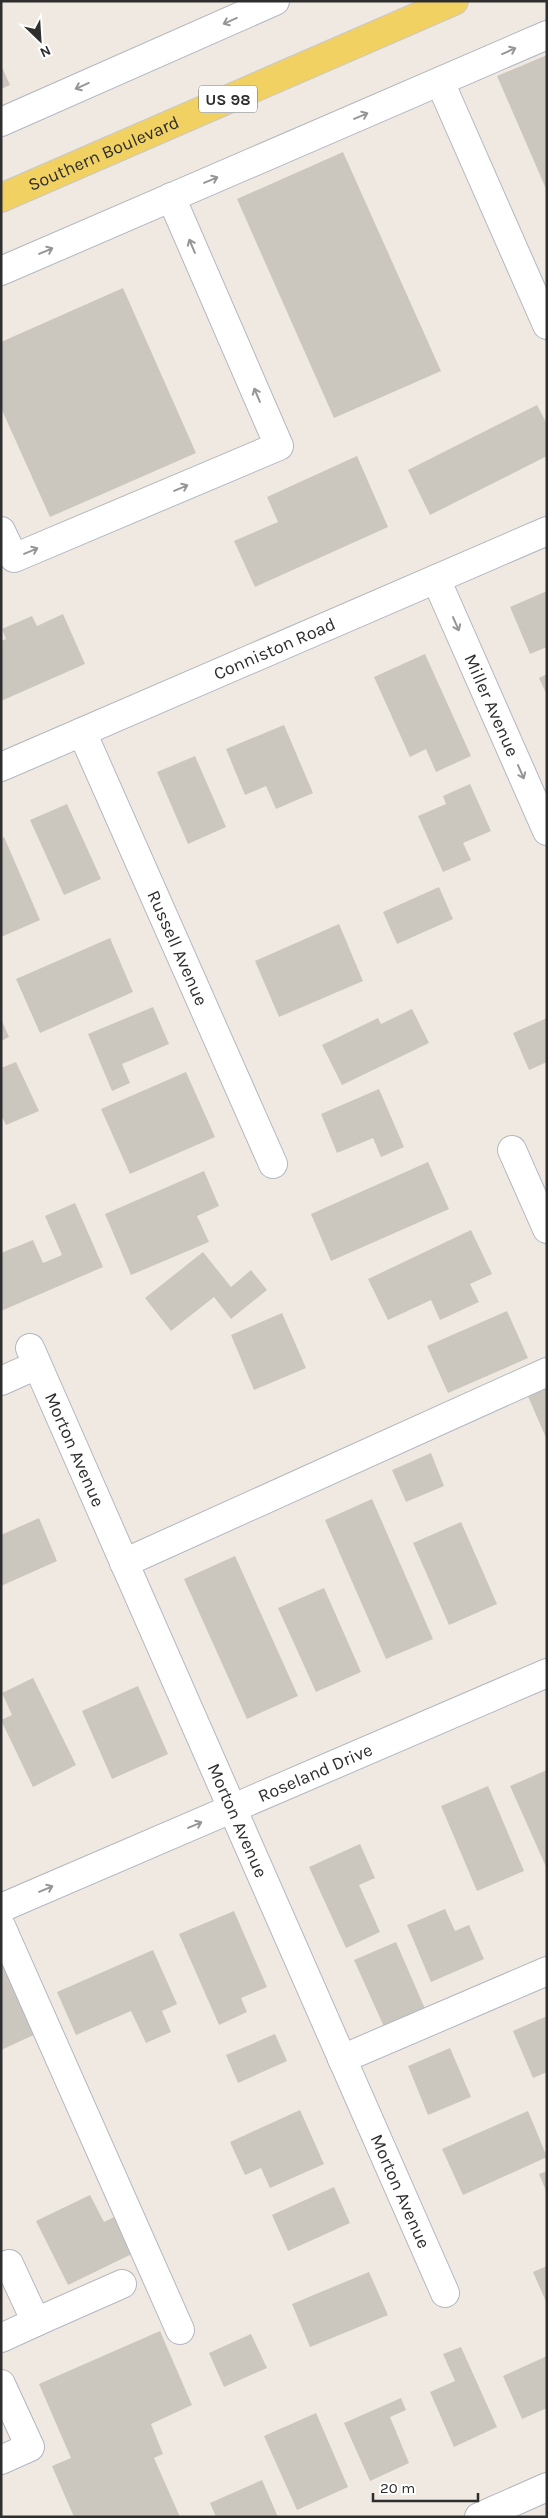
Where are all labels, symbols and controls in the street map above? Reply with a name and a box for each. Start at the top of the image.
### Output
north arrow [15,15,65,65]
one-way arrow [223,16,238,26]
text: N [37,42,53,61]
one-way arrow [501,45,516,55]
one-way arrow [75,82,90,92]
road number: US 98 [199,86,257,112]
street label: Southern Boulevard [25,111,183,196]
one-way arrow [353,111,368,121]
one-way arrow [203,175,218,184]
one-way arrow [187,239,197,254]
one-way arrow [38,246,53,256]
one-way arrow [251,388,261,403]
one-way arrow [173,482,188,492]
one-way arrow [23,545,38,555]
street label: Conniston Road [210,613,339,685]
one-way arrow [451,616,461,631]
street label: Miller Avenue [459,651,524,760]
one-way arrow [517,764,527,779]
street label: Russell Avenue [142,887,213,1009]
street label: Morton Avenue [40,1389,109,1510]
street label: Roseland Drive [255,1738,376,1807]
street label: Morton Avenue [203,1760,272,1881]
one-way arrow [188,1819,203,1828]
one-way arrow [38,1883,53,1893]
street label: Morton Avenue [366,2131,435,2252]
scale bar [373,2470,478,2502]
text: 20 m [380,2479,415,2497]

